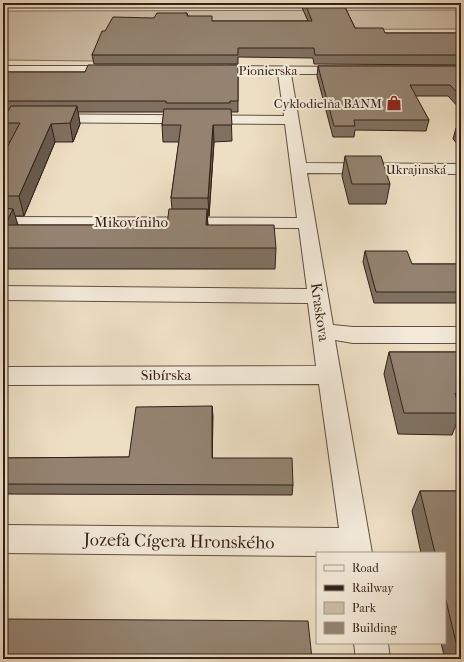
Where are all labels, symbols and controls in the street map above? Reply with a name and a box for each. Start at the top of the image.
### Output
street label: Pionierska [239,63,298,78]
shop icon: Cyklodielňa BANM [385,94,403,112]
place label: Cyklodielňa BANM [274,96,382,111]
street label: Ukrajinská [386,162,447,177]
street label: Mikovíniho [94,213,168,231]
street label: Kraskova [307,282,333,343]
street label: Sibírska [141,366,192,384]
street label: Jozefa Cígera Hronského [81,529,275,554]
legend [316,552,446,644]
text: Road [352,561,379,575]
text: Railway [352,581,394,595]
text: Park [352,601,377,615]
text: Building [352,621,397,635]

